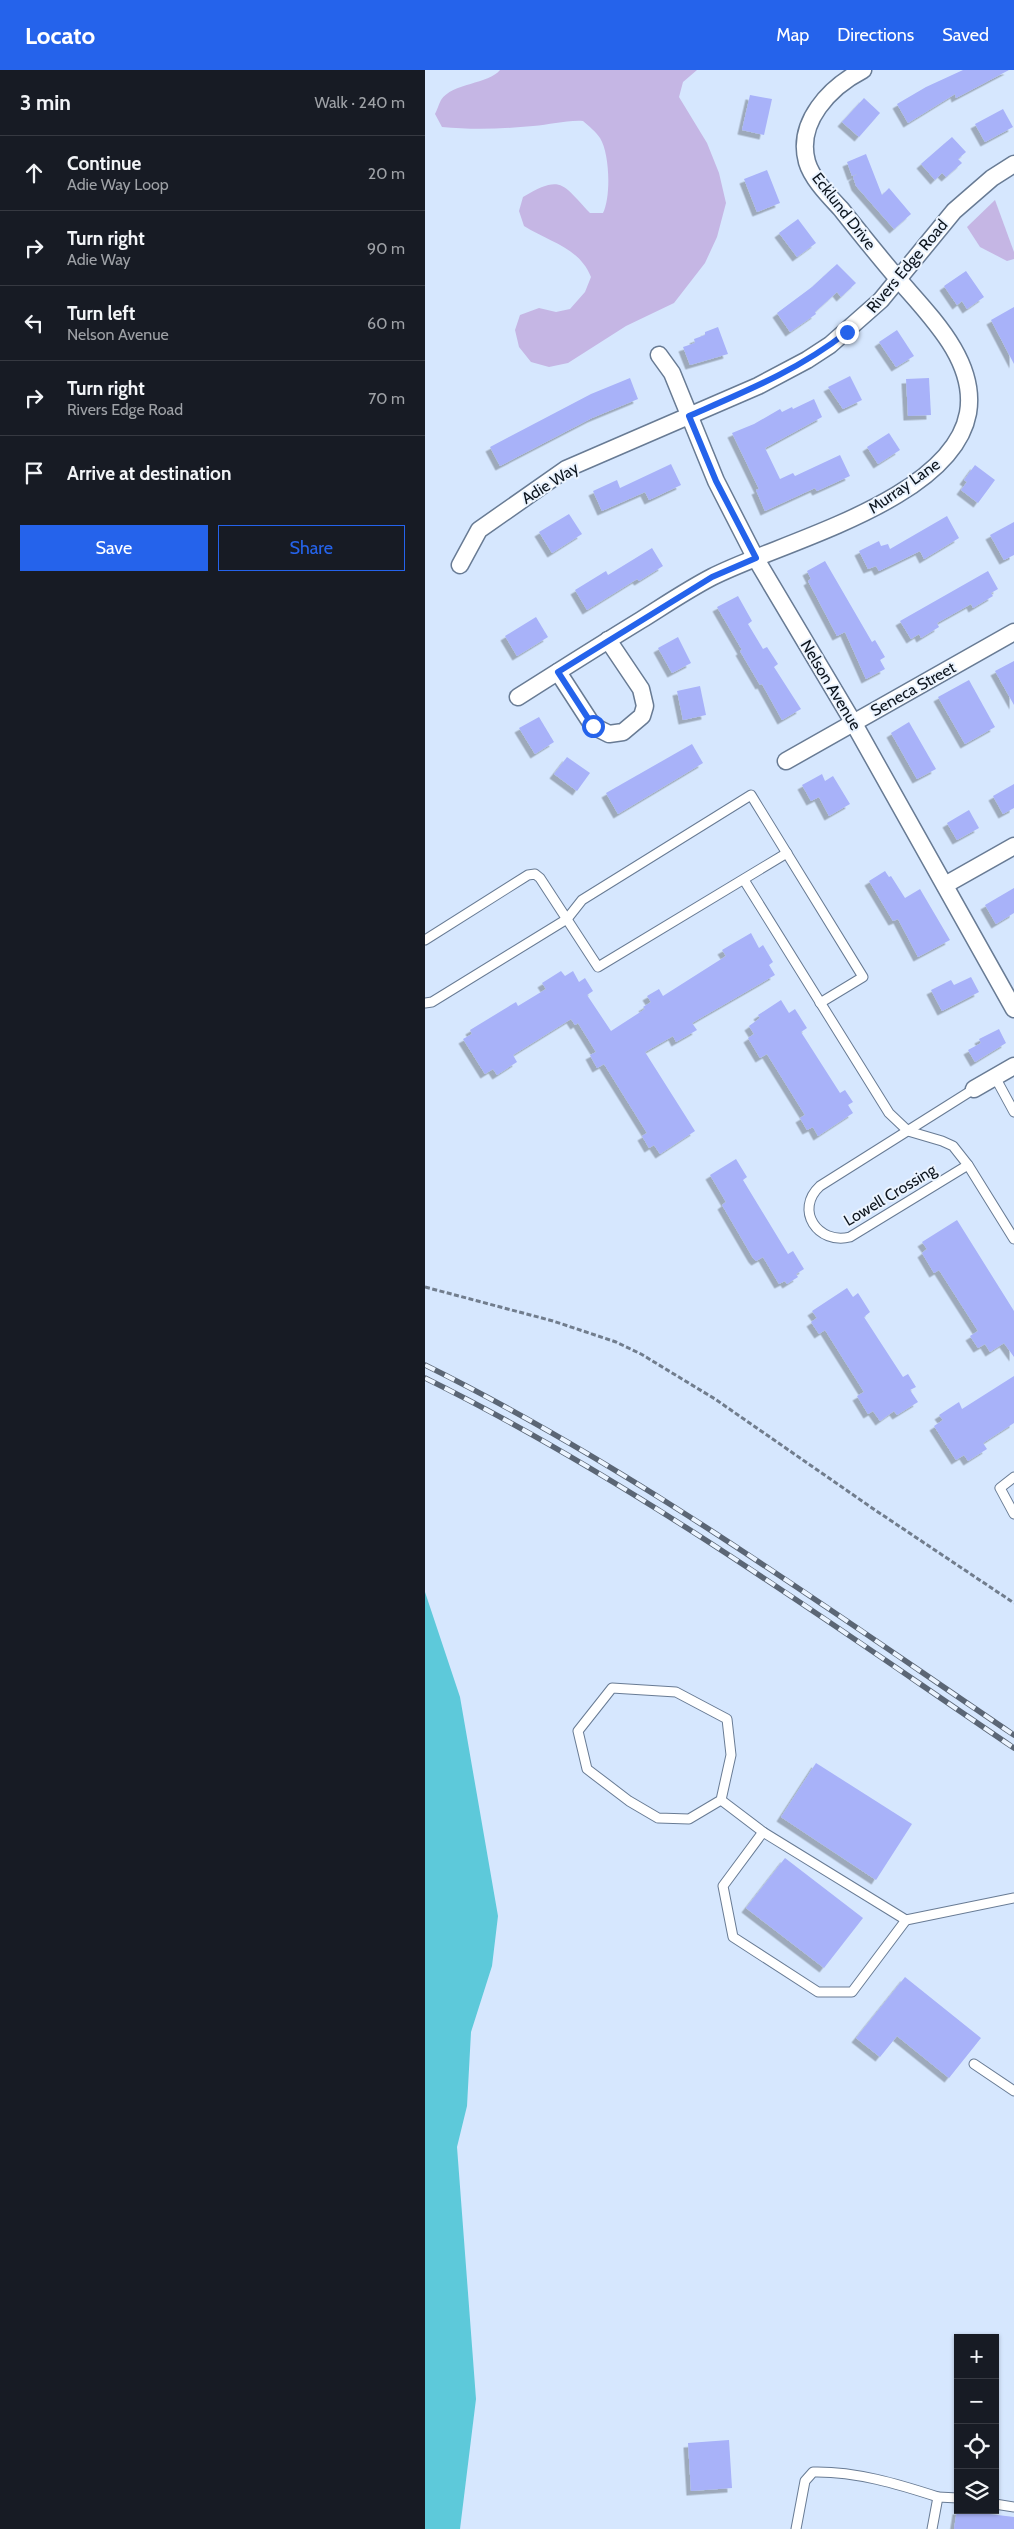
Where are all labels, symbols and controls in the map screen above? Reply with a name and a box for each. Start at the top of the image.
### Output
text: Locato [25,21,95,50]
text: Map [776,24,809,46]
text: Directions [837,24,914,46]
text: Saved [942,24,989,46]
text: 3 min [20,90,71,115]
text: Walk · 240 m [314,93,405,112]
text: Continue [67,152,141,175]
icon: ahead [20,159,48,187]
text: 20 m [368,164,405,183]
street label: Ecklund Drive [808,169,880,253]
text: Adie Way Loop [67,175,169,194]
street label: Rivers Edge Road [862,215,952,317]
text: Turn right [67,227,145,250]
icon: right [20,234,48,262]
text: 90 m [367,239,405,258]
text: Adie Way [67,250,131,269]
text: Turn left [67,302,135,325]
icon: left [20,309,48,337]
text: 60 m [367,314,405,333]
route end [836,321,859,344]
text: Nelson Avenue [67,325,169,344]
text: Turn right [67,377,145,400]
icon: right [20,384,48,412]
text: 70 m [368,389,405,408]
text: Rivers Edge Road [67,400,183,419]
street label: Murray Lane [865,454,943,518]
street label: Adie Way [518,458,582,508]
icon: arrive [20,459,48,487]
text: Arrive at destination [67,462,231,485]
button: Save [20,525,208,571]
button: Share [218,525,405,571]
street label: Nelson Avenue [797,637,865,733]
street label: Seneca Street [867,658,959,720]
route start [582,715,605,738]
street label: Lowell Crossing [840,1159,941,1230]
map controls [954,2334,999,2514]
button: + [954,2334,999,2379]
button: − [954,2379,999,2424]
button: locate [954,2424,999,2469]
button: layers [954,2469,999,2514]

